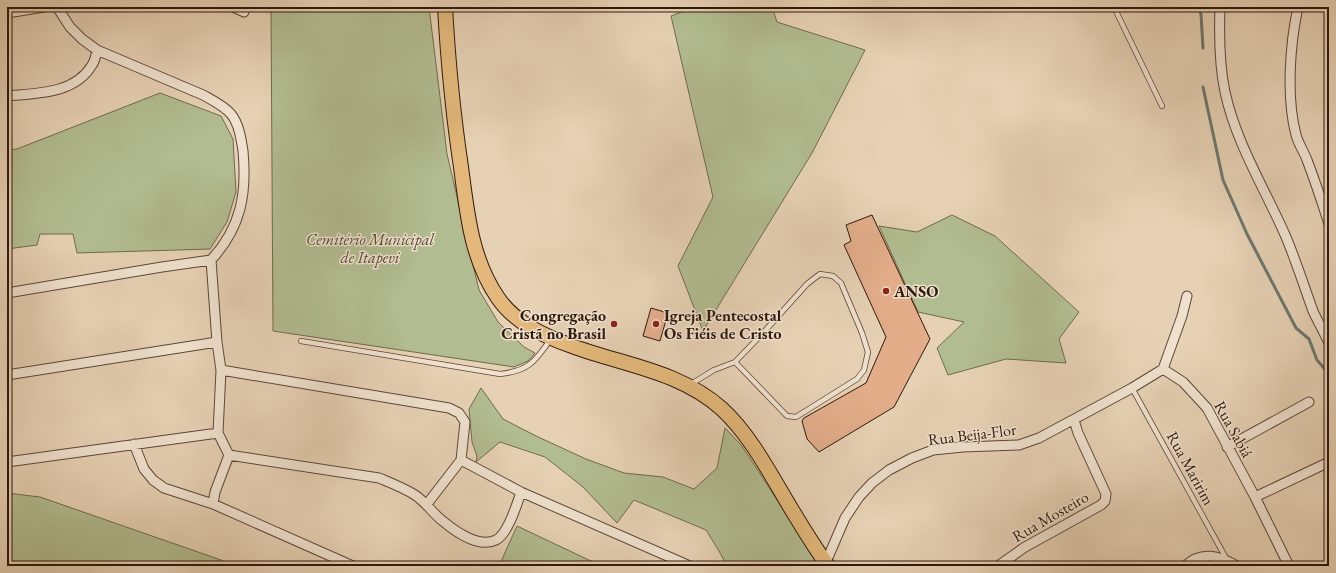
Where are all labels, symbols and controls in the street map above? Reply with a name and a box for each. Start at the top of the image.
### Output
park label: Cemitério Municipal de Itapevi [306,229,434,268]
place label: ANSO [893,281,938,302]
marker: ANSO [881,286,891,296]
place label: Congregação Cristã no Brasil [501,305,606,344]
place label: Igreja Pentecostal Os Fiéis de Cristo [664,305,782,344]
marker: Congregação Cristã no Brasil [609,319,619,329]
marker: Igreja Pentecostal Os Fiéis de Cristo [651,319,661,329]
street label: Rua Sabiá [1209,397,1258,462]
street label: Rua Beija-Flor [927,419,1018,450]
street label: Rua Maririm [1162,428,1220,509]
street label: Rua Mosteiro [1008,486,1092,547]

